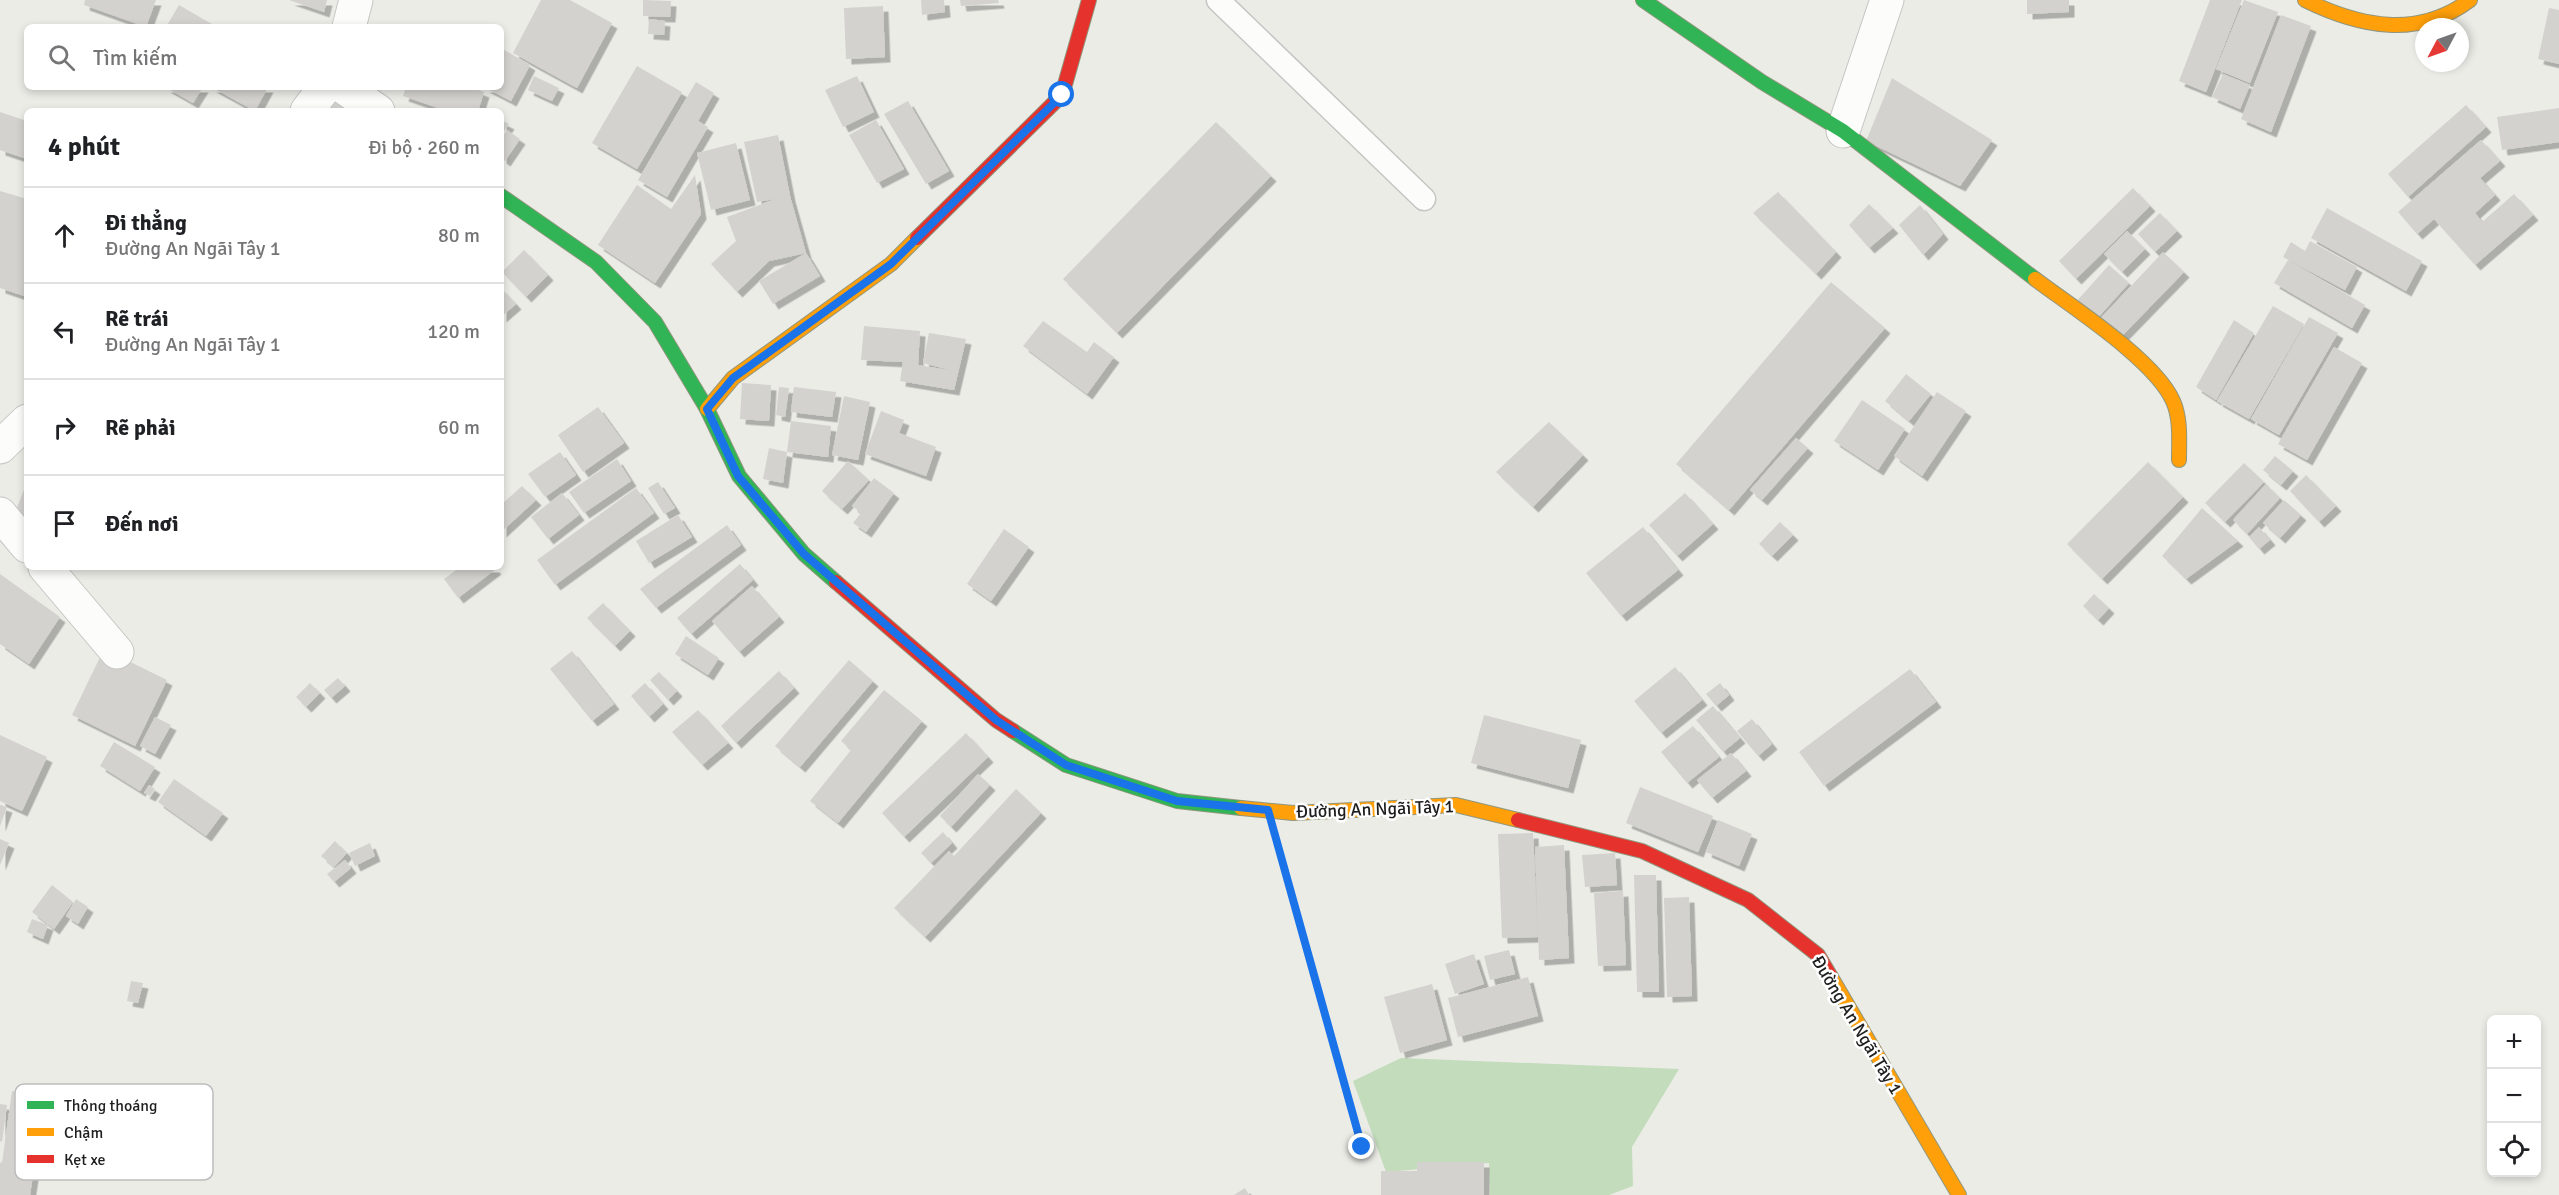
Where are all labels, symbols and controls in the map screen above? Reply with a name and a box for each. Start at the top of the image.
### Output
north arrow [2415,18,2469,72]
search box [24,24,504,90]
icon: search [45,41,78,74]
text: Tìm kiếm [93,44,178,71]
route start [1048,81,1074,107]
text: 4 phút [48,131,120,163]
text: Đi bộ · 260 m [368,135,480,160]
text: Đi thẳng [105,209,187,236]
icon: ahead [48,219,81,252]
text: 80 m [438,223,480,248]
text: Đường An Ngãi Tây 1 [105,236,281,261]
text: Rẽ trái [105,305,169,332]
icon: left [48,315,81,348]
text: 120 m [427,319,480,344]
text: Đường An Ngãi Tây 1 [105,332,281,357]
icon: right [48,411,81,444]
text: Rẽ phải [105,414,176,441]
text: 60 m [438,415,480,440]
icon: arrive [48,507,81,540]
text: Đến nơi [105,510,179,537]
street label: Đường An Ngãi Tây 1 [1296,795,1454,823]
street label: Đường An Ngãi Tây 1 [1807,952,1907,1098]
map controls [2487,1015,2541,1177]
button: + [2487,1015,2541,1069]
button: − [2487,1069,2541,1123]
legend [15,1084,213,1180]
text: Thông thoáng [64,1096,158,1116]
text: Chậm [64,1123,103,1143]
button: locate [2487,1123,2541,1177]
route end [1348,1133,1374,1159]
text: Kẹt xe [64,1150,105,1170]

